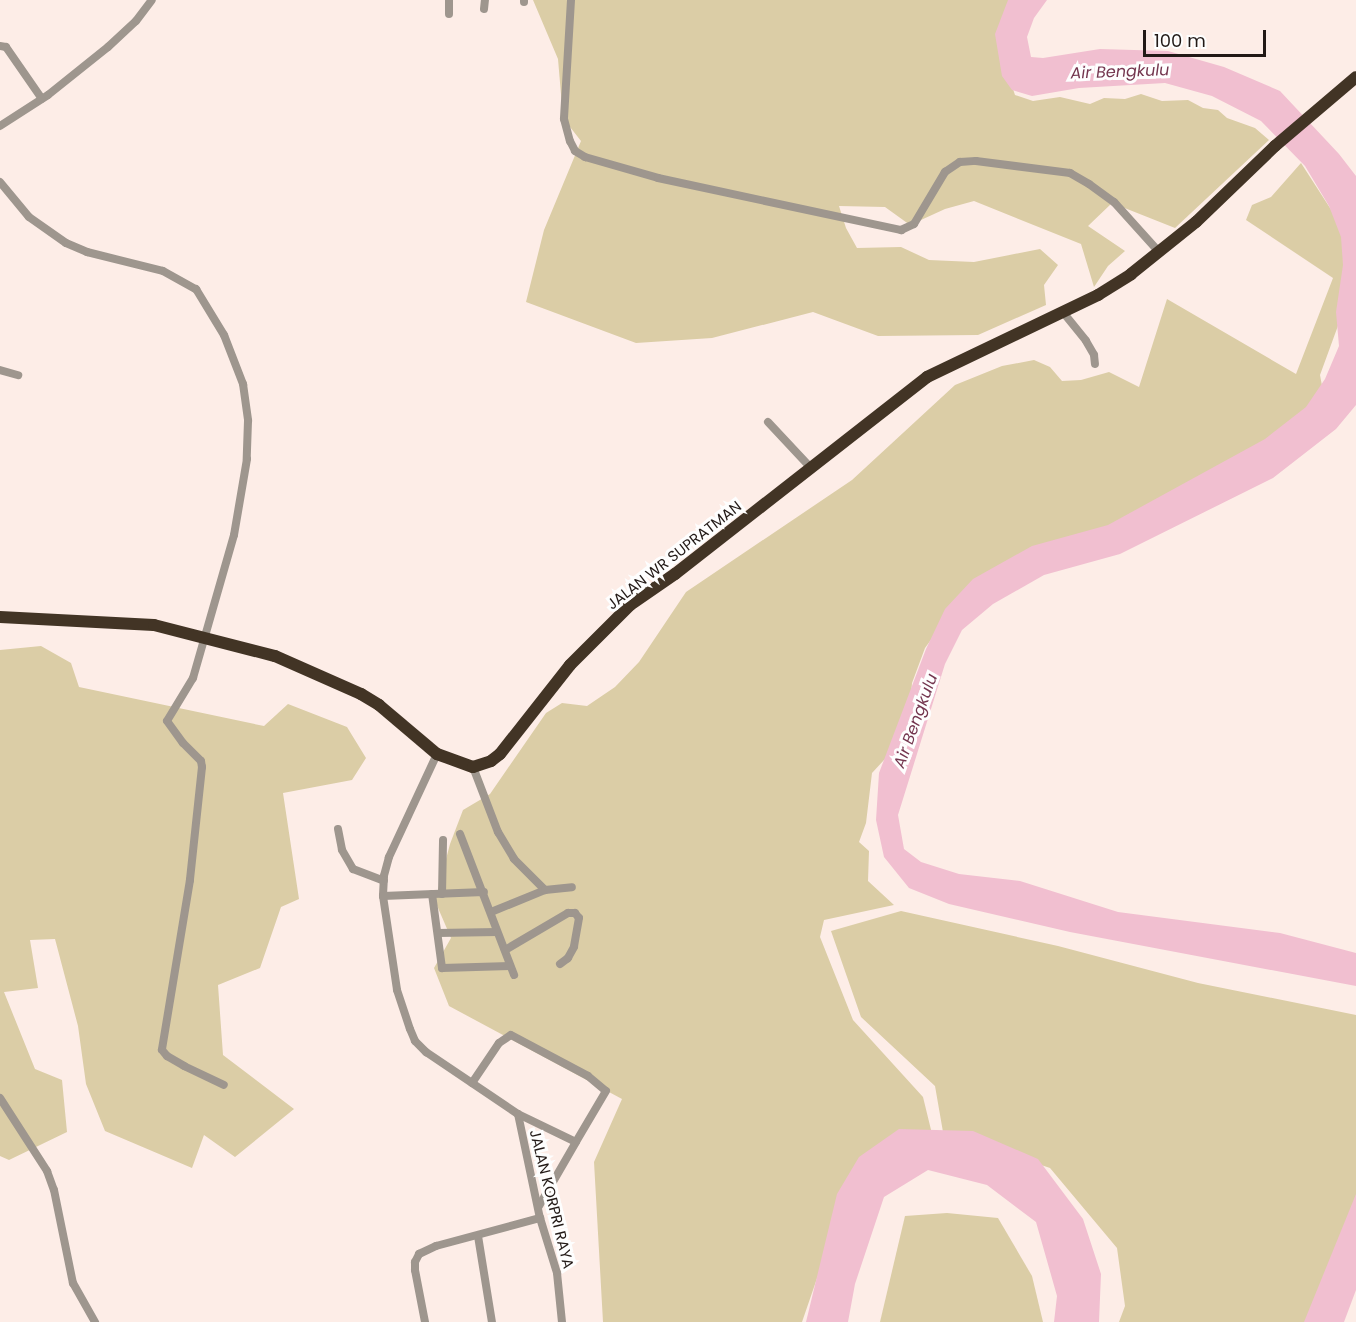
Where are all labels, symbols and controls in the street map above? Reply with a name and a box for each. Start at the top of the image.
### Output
scale bar [1146,18,1269,56]
text: 100 m [1154,28,1206,53]
water label: Air Bengkulu [1070,61,1170,83]
street label: JALAN WR SUPRATMAN [603,497,745,613]
water label: Air Bengkulu [890,671,942,771]
street label: JALAN KORPRI RAYA [526,1128,578,1270]

